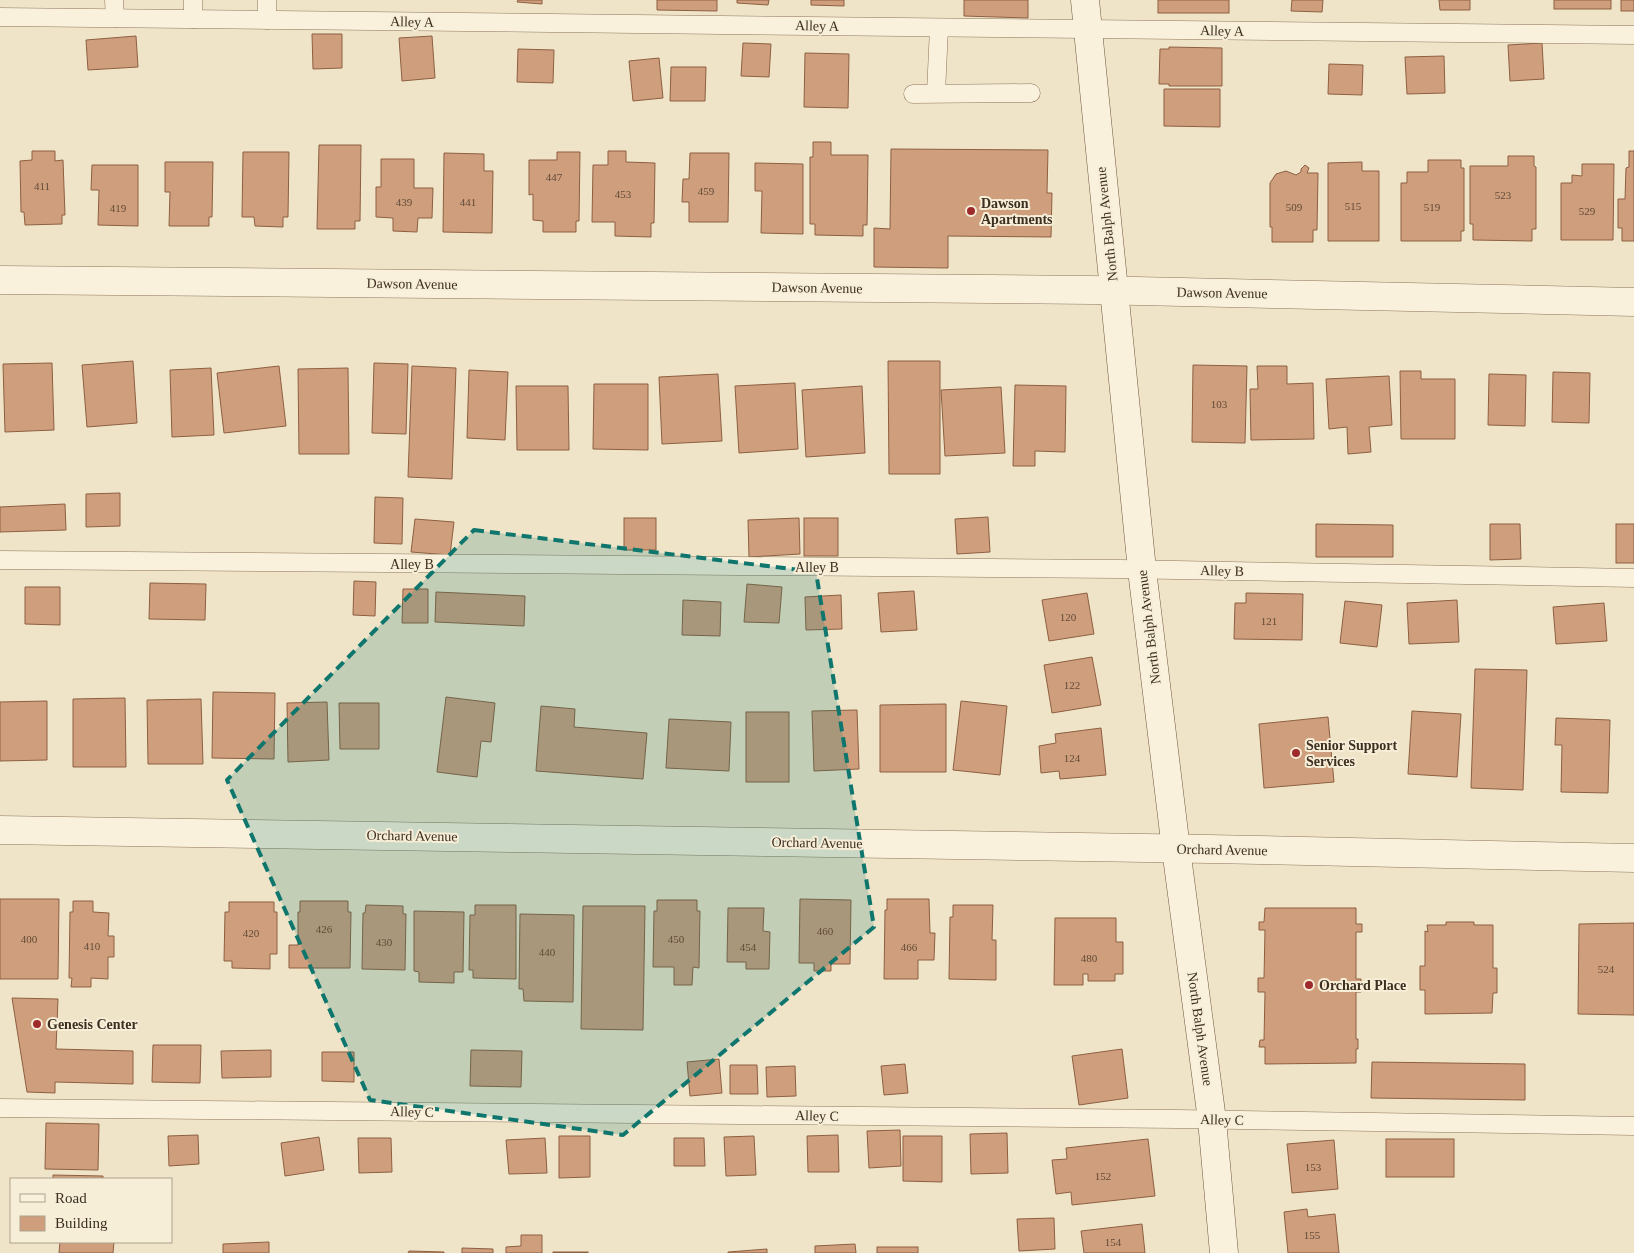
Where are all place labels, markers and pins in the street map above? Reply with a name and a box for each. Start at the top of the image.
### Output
place label: Dawson Apartments [981,196,1053,227]
marker: Dawson Apartments [965,205,977,217]
place label: Senior Support Services [1306,738,1397,769]
marker: Senior Support Services [1290,747,1302,759]
place label: Orchard Place [1319,978,1406,993]
marker: Orchard Place [1303,979,1315,991]
place label: Genesis Center [47,1017,138,1032]
marker: Genesis Center [31,1018,43,1030]

